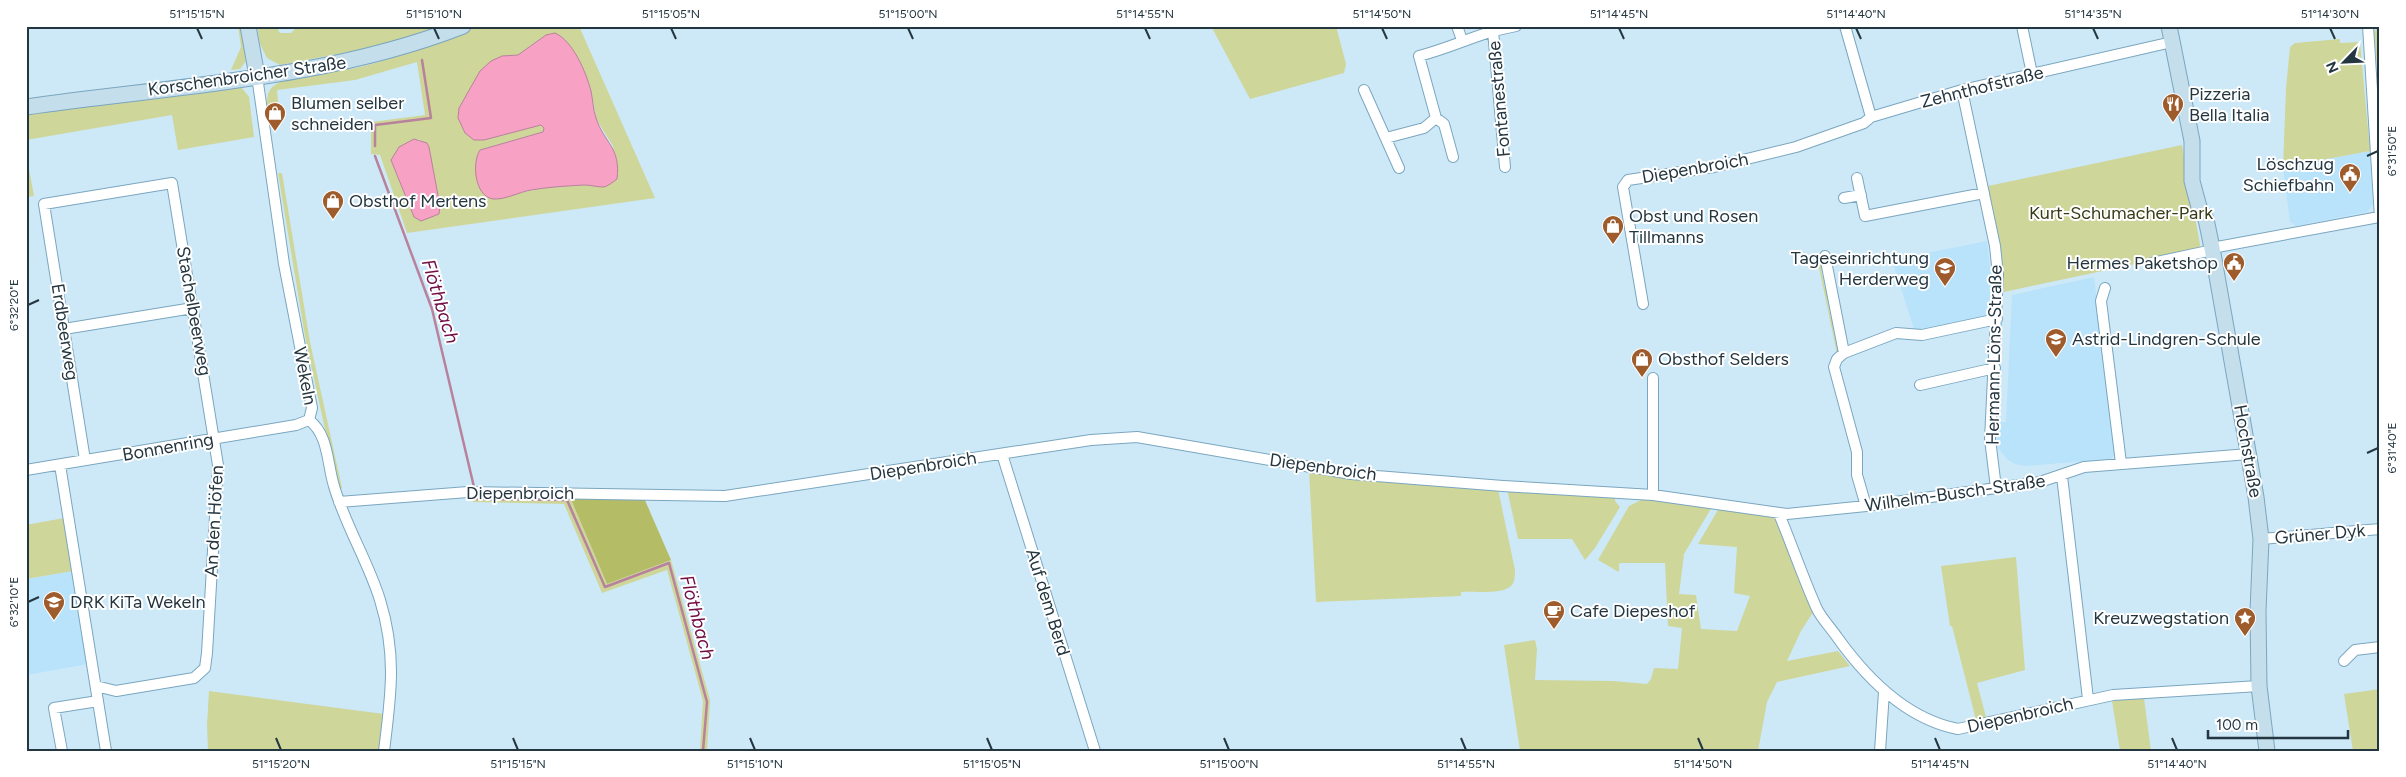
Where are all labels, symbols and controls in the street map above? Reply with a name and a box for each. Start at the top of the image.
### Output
text: 51°15'15"N [169,7,225,21]
text: 51°15'10"N [406,7,462,21]
text: 51°15'05"N [642,7,700,21]
text: 51°15'00"N [878,7,938,21]
text: 51°14'55"N [1116,7,1174,21]
text: 51°14'50"N [1353,7,1411,21]
text: 51°14'45"N [1590,7,1648,21]
text: 51°14'40"N [1826,7,1886,21]
text: 51°14'35"N [2064,7,2122,21]
text: 51°14'30"N [2301,7,2359,21]
north arrow [2318,38,2368,88]
street label: Fontanestraße [1483,40,1515,158]
street label: Korschenbroicher Straße [146,51,348,101]
text: N [2323,59,2343,75]
street label: Zehnthofstraße [1918,61,2046,113]
place label: Pizzeria Bella Italia [2189,83,2270,126]
place label: Blumen selber schneiden [291,92,404,135]
restaurant icon: Pizzeria Bella Italia [2161,92,2185,123]
shop icon: Blumen selber schneiden [263,101,287,132]
text: 6°31'50"E [2385,126,2399,176]
street label: Diepenbroich [1640,148,1750,188]
place label: Löschzug Schiefbahn [2243,153,2334,196]
public building icon: Löschzug Schiefbahn [2338,162,2362,193]
shop icon: Obsthof Mertens [321,189,345,220]
place label: Obsthof Mertens [349,190,486,212]
park label: Kurt-Schumacher-Park [2029,202,2213,224]
place label: Obst und Rosen Tillmanns [1629,205,1758,248]
shop icon: Obst und Rosen Tillmanns [1601,214,1625,245]
street label: Stachelbeerweg [172,245,216,377]
place label: Tageseinrichtung Herderweg [1791,247,1929,290]
public building icon: Hermes Paketshop [2222,251,2246,282]
place label: Hermes Paketshop [2066,252,2218,274]
water label: Flöthbach [417,256,464,346]
school or university icon: Tageseinrichtung Herderweg [1933,256,1957,287]
street label: Hermann-Löns-Straße [1981,264,2007,445]
text: 6°32'20"E [7,279,21,331]
street label: Erdbeerweg [46,282,84,382]
school or university icon: Astrid-Lindgren-Schule [2044,327,2068,358]
place label: Astrid-Lindgren-Schule [2072,328,2261,350]
street label: Wekeln [289,345,321,407]
shop icon: Obsthof Selders [1630,347,1654,378]
place label: Obsthof Selders [1658,348,1789,370]
street label: Hochstraße [2229,403,2267,499]
text: 6°31'40"E [2385,422,2399,474]
street label: Bonnenring [121,428,215,466]
street label: Diepenbroich [868,447,978,485]
street label: Diepenbroich [1268,449,1378,485]
street label: An den Höfen [200,465,228,577]
street label: Wilhelm-Busch-Straße [1863,469,2047,517]
street label: Diepenbroich [466,482,574,504]
street label: Grüner Dyk [2274,519,2366,549]
street label: Auf dem Berd [1021,546,1075,658]
water label: Flöthbach [675,572,720,662]
text: 6°32'10"E [7,577,21,627]
school or university icon: DRK KiTa Wekeln [42,590,66,621]
place label: DRK KiTa Wekeln [70,591,205,613]
cafe icon: Cafe Diepeshof [1542,599,1566,630]
place label: Cafe Diepeshof [1570,600,1696,622]
place icon: Kreuzwegstation [2233,606,2257,637]
place label: Kreuzwegstation [2093,607,2229,629]
street label: Diepenbroich [1965,692,2075,738]
scale bar [2208,707,2348,739]
text: 100 m [2216,716,2258,734]
text: 51°15'20"N [252,757,310,771]
text: 51°15'15"N [490,757,546,771]
text: 51°15'10"N [727,757,783,771]
text: 51°15'05"N [963,757,1021,771]
text: 51°15'00"N [1199,757,1259,771]
text: 51°14'55"N [1437,757,1495,771]
text: 51°14'50"N [1674,757,1732,771]
text: 51°14'45"N [1911,757,1969,771]
text: 51°14'40"N [2147,757,2207,771]

